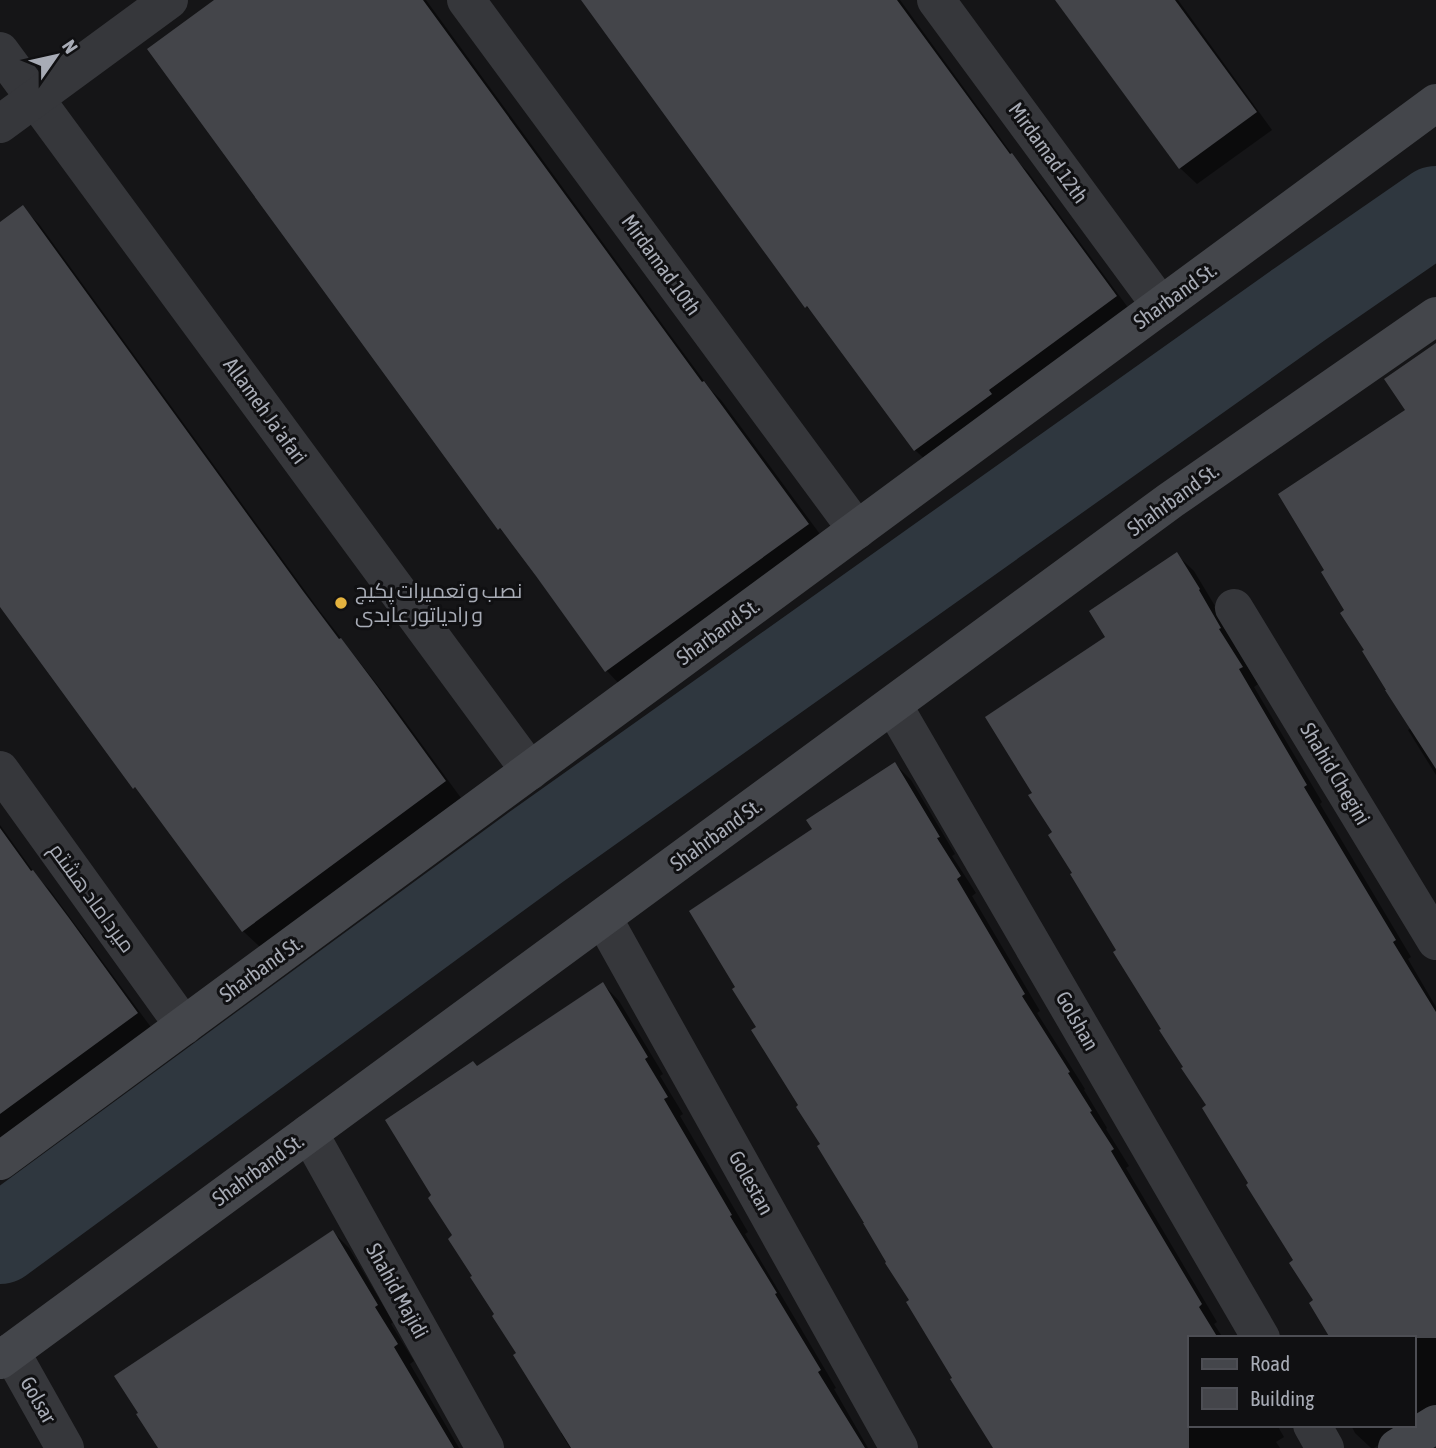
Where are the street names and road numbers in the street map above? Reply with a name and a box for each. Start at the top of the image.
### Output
street label: Mirdamad 12th [1004,97,1093,207]
street label: Mirdamad 10th [617,209,706,319]
street label: Sharband St. [1128,257,1220,333]
street label: Allameh Ja'afari [219,353,312,468]
street label: Shahrband St. [1122,458,1223,540]
street label: Sharband St. [671,593,763,669]
street label: Shahid Chegini [1296,718,1376,829]
street label: Shahrband St. [665,793,766,875]
street label: میرداماد هشتم [43,838,140,959]
street label: Sharband St. [214,930,306,1006]
street label: Golshan [1051,987,1104,1054]
street label: Shahrband St. [207,1128,308,1210]
street label: Golestan [725,1146,779,1219]
street label: Shahid Majidi [362,1239,434,1342]
street label: Golsar [16,1372,62,1428]

